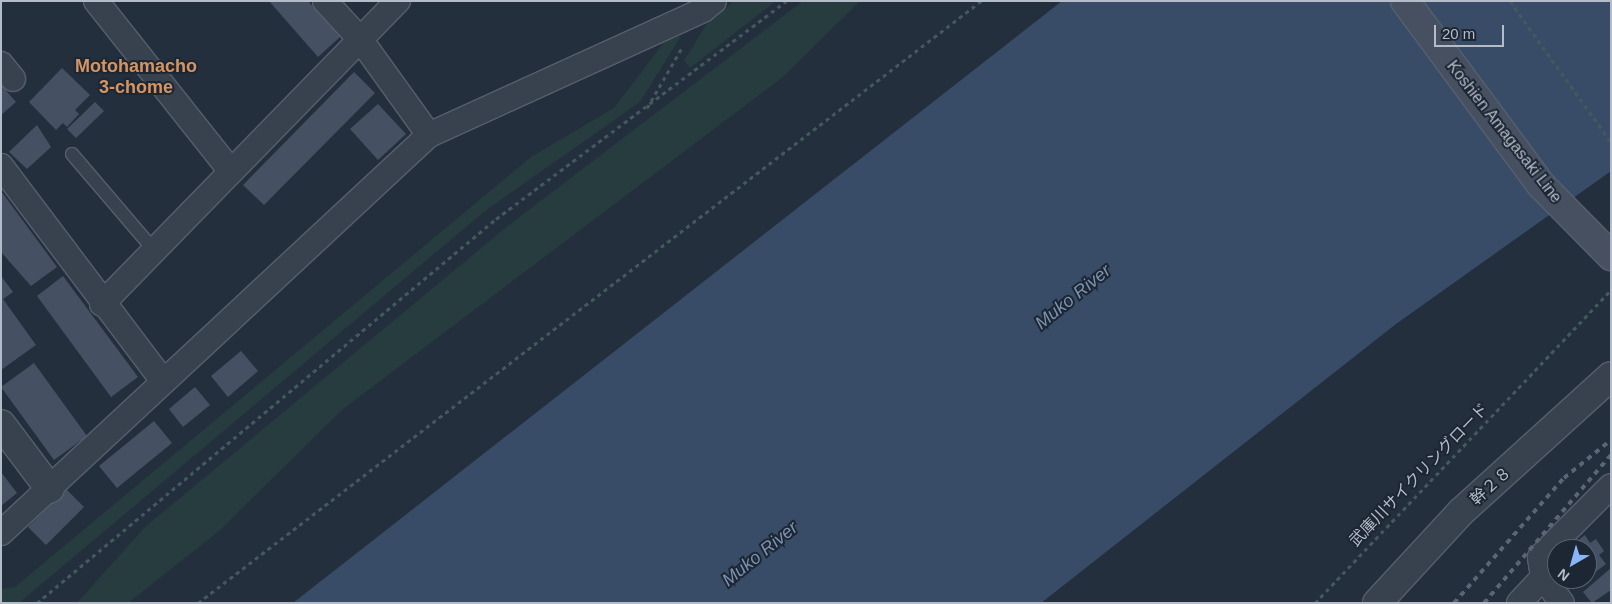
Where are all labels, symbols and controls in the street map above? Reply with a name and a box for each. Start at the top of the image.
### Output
scale bar [1437,15,1507,47]
text: 20 m [1442,25,1475,42]
district label: Motohamacho 3-chome [75,56,197,98]
street label: Koshien Amagasaki Line [1442,57,1566,207]
water label: Muko River [1031,260,1115,334]
street label: 武庫川サイクリングロード [1345,399,1493,551]
street label: 幹２８ [1467,463,1515,509]
water label: Muko River [718,517,802,591]
north arrow [1547,539,1597,589]
text: N [1554,566,1572,584]

